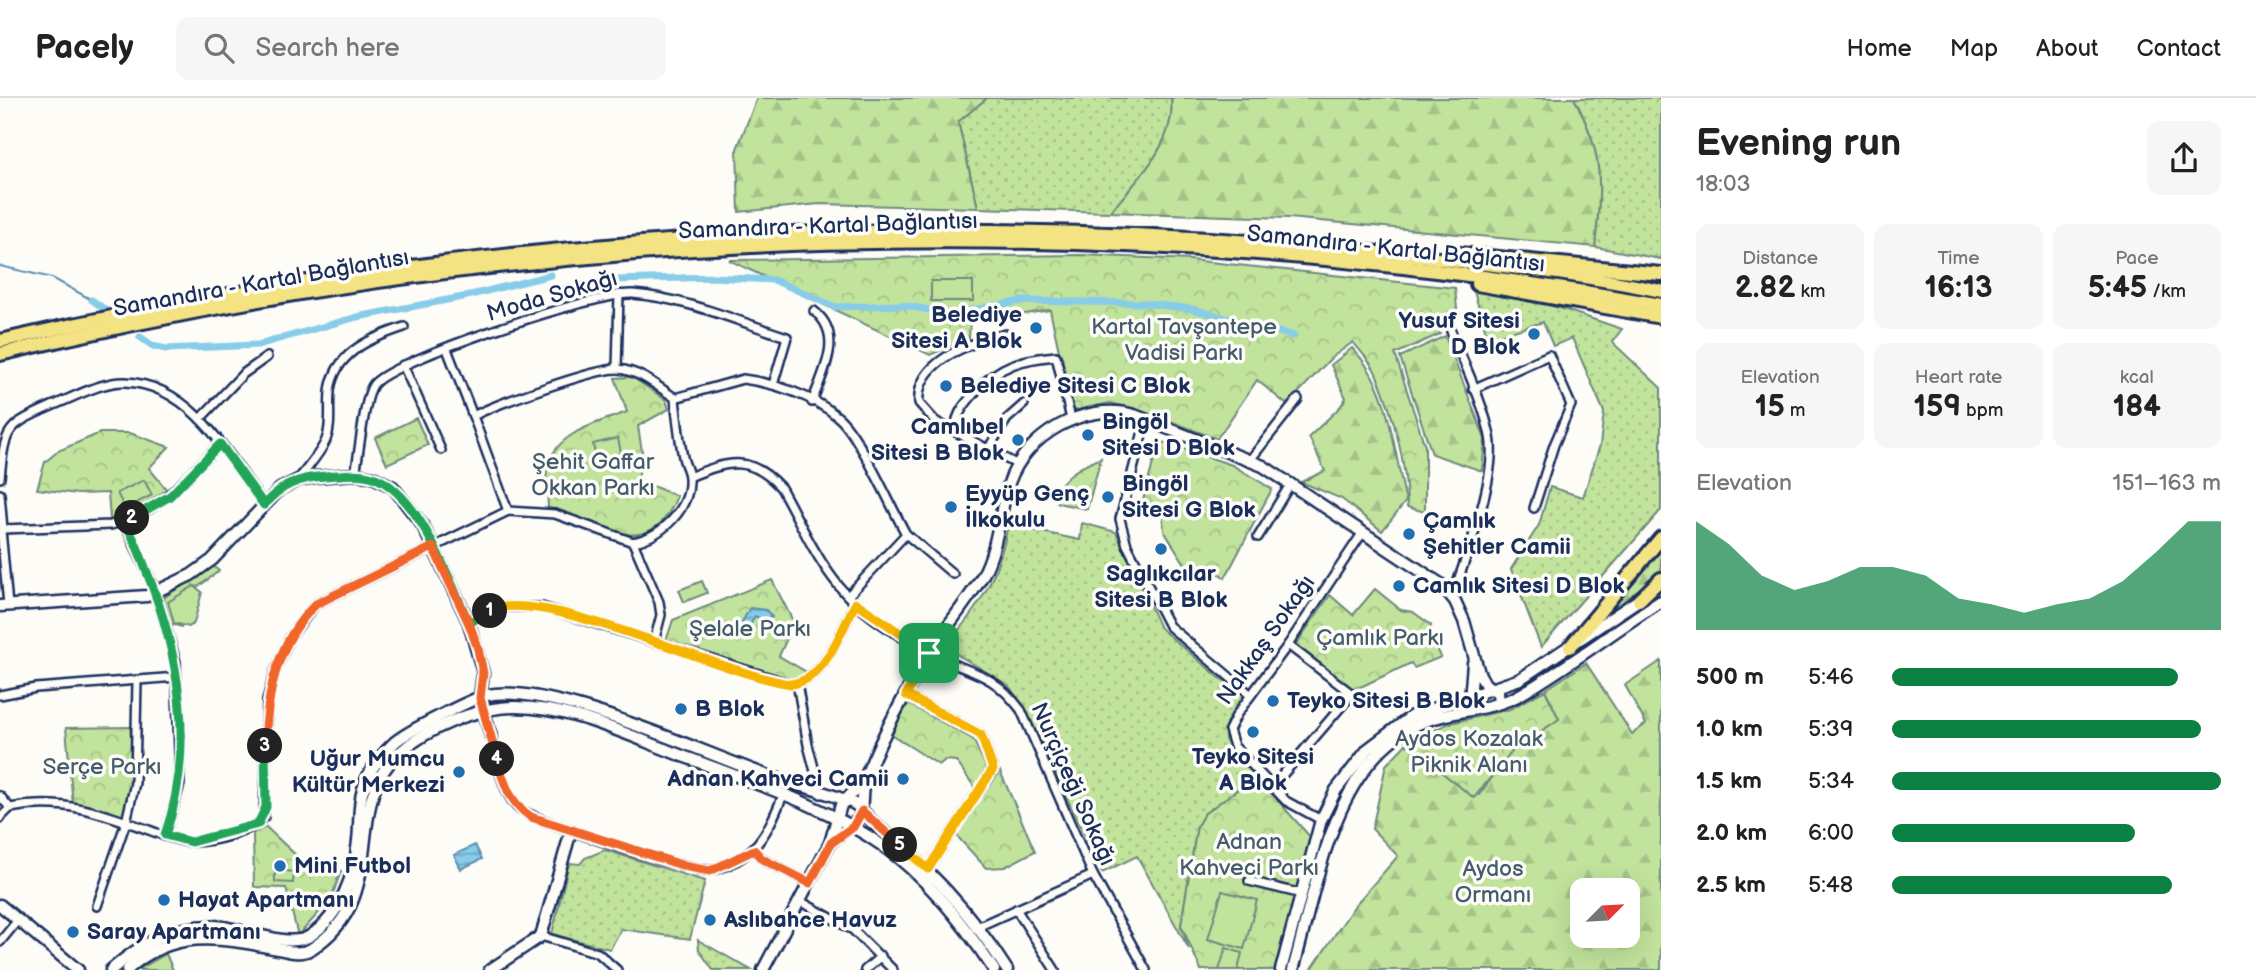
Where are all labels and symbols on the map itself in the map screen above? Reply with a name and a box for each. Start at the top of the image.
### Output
street label: Samandıra - Kartal Bağlantısı [678,207,978,245]
street label: Samandıra - Kartal Bağlantısı [1246,219,1546,279]
street label: Samandıra - Kartal Bağlantısı [111,243,411,323]
street label: Moda Sokağı [484,264,620,328]
place label: Belediye Sitesi A Blok [891,301,1022,355]
place label: Yusuf Sitesi D Blok [1398,307,1520,361]
park label: Kartal Tavşantepe Vadisi Parkı [1091,313,1277,367]
marker: Belediye Sitesi A Blok [1028,320,1044,336]
marker: Yusuf Sitesi D Blok [1526,326,1542,342]
place label: Belediye Sitesi C Blok [960,372,1190,400]
marker: Belediye Sitesi C Blok [938,378,954,394]
place label: Bingöl Sitesi D Blok [1102,408,1235,462]
place label: Camlıbel Sitesi B Blok [871,413,1004,467]
marker: Bingöl Sitesi D Blok [1080,427,1096,443]
marker: Camlıbel Sitesi B Blok [1010,432,1026,448]
park label: Şehit Gaffar Okkan Parkı [531,448,655,502]
place label: Bingöl Sitesi G Blok [1122,470,1256,524]
place label: Eyyüp Genç İlkokulu [965,480,1090,534]
marker: Bingöl Sitesi G Blok [1100,489,1116,505]
marker: Eyyüp Genç İlkokulu [943,499,959,515]
pin: 2 [114,500,150,536]
place label: Çamlık Şehitler Camii [1423,507,1571,561]
marker: Çamlık Şehitler Camii [1401,526,1417,542]
marker: Saglıkcılar Sitesi B Blok [1153,541,1169,557]
place label: Saglıkcılar Sitesi B Blok [1095,560,1227,614]
street label: Nakkaş Sokağı [1211,570,1321,710]
place label: Camlık Sitesi D Blok [1413,572,1625,600]
marker: Camlık Sitesi D Blok [1391,578,1407,594]
pin: 1 [472,594,508,628]
park label: Şelale Parkı [689,615,811,643]
pin [899,623,959,683]
park label: Çamlık Parkı [1316,624,1444,652]
place label: Teyko Sitesi B Blok [1287,687,1485,715]
marker: Teyko Sitesi B Blok [1265,693,1281,709]
place label: B Blok [695,695,765,723]
street label: Nurçiçeği Sokağı [1025,698,1121,870]
marker: B Blok [673,701,689,717]
marker: Teyko Sitesi A Blok [1245,724,1261,740]
park label: Aydos Kozalak Piknik Alanı [1395,725,1544,779]
pin: 3 [247,728,282,764]
pin: 4 [480,742,514,776]
place label: Teyko Sitesi A Blok [1192,743,1314,797]
place label: Uğur Mumcu Kültür Merkezi [292,745,445,799]
park label: Serçe Parkı [42,753,162,781]
marker: Uğur Mumcu Kültür Merkezi [451,764,467,780]
place label: Adnan Kahveci Camii [666,765,889,793]
marker: Adnan Kahveci Camii [895,771,911,787]
pin: 5 [883,828,918,862]
park label: Adnan Kahveci Parkı [1179,828,1319,882]
place label: Mini Futbol [294,852,411,880]
park label: Aydos Ormanı [1455,855,1531,909]
marker: Mini Futbol [272,858,288,874]
north arrow [1570,878,1640,948]
place label: Hayat Apartmanı [178,886,354,914]
marker: Hayat Apartmanı [156,892,172,908]
place label: Aslıbahce Havuz [723,906,897,934]
marker: Aslıbahce Havuz [702,912,718,928]
place label: Saray Apartmanı [87,918,261,946]
marker: Saray Apartmanı [65,924,81,940]

